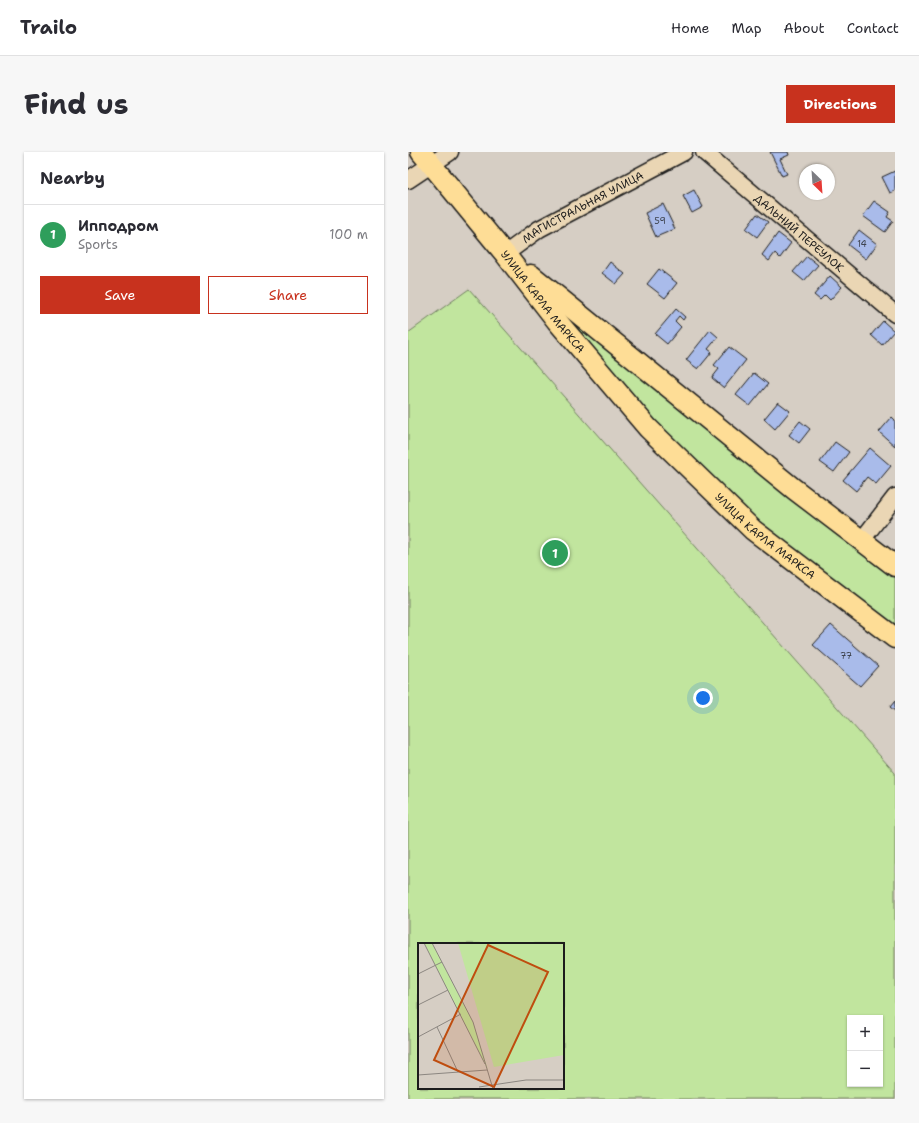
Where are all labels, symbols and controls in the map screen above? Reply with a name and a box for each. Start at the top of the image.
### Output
text: Trailo [20,15,77,40]
text: Home [671,19,710,37]
text: Map [732,19,762,37]
text: About [784,19,825,37]
text: Contact [847,19,899,37]
text: Find us [24,85,129,123]
button: Directions [786,85,895,123]
north arrow [799,164,835,200]
text: Nearby [40,167,105,189]
street label: МАГИСТРАЛЬНАЯ УЛИЦА [519,167,646,247]
street label: ДАЛЬНИЙ ПЕРЕУЛОК [751,190,847,275]
house number: 59 [654,215,666,227]
text: Ипподром [78,216,159,236]
text: 1 [50,226,56,243]
text: 100 m [329,226,368,243]
text: Sports [78,236,118,253]
house number: 14 [857,238,867,250]
street label: УЛИЦА КАРЛА МАРКСА [497,247,588,356]
button: Save [40,276,200,314]
button: Share [208,276,368,314]
street label: УЛИЦА КАРЛА МАРКСА [712,490,819,582]
pin: 1 [542,538,568,568]
house number: 77 [840,650,852,662]
your location [693,688,713,708]
inset map [418,943,564,1089]
map controls [847,1015,883,1087]
button: + [847,1015,883,1051]
button: − [847,1051,883,1087]

